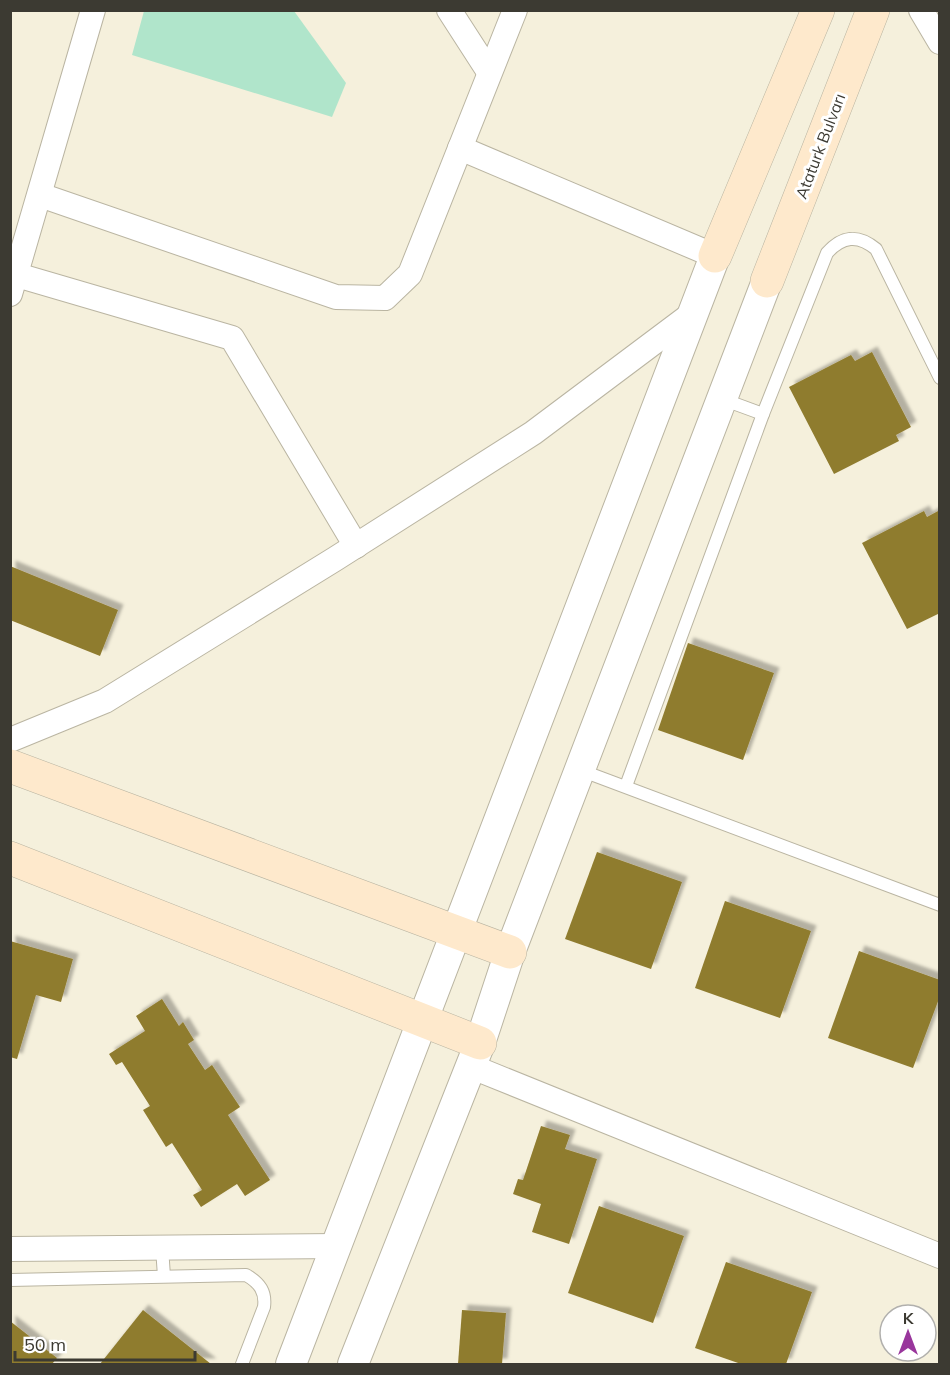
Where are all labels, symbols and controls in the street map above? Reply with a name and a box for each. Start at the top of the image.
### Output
street label: Ataturk Bulvarı [791,90,849,202]
north arrow [878,1303,938,1363]
text: K [903,1308,915,1328]
scale bar [15,1324,195,1362]
text: 50 m [24,1333,66,1356]

